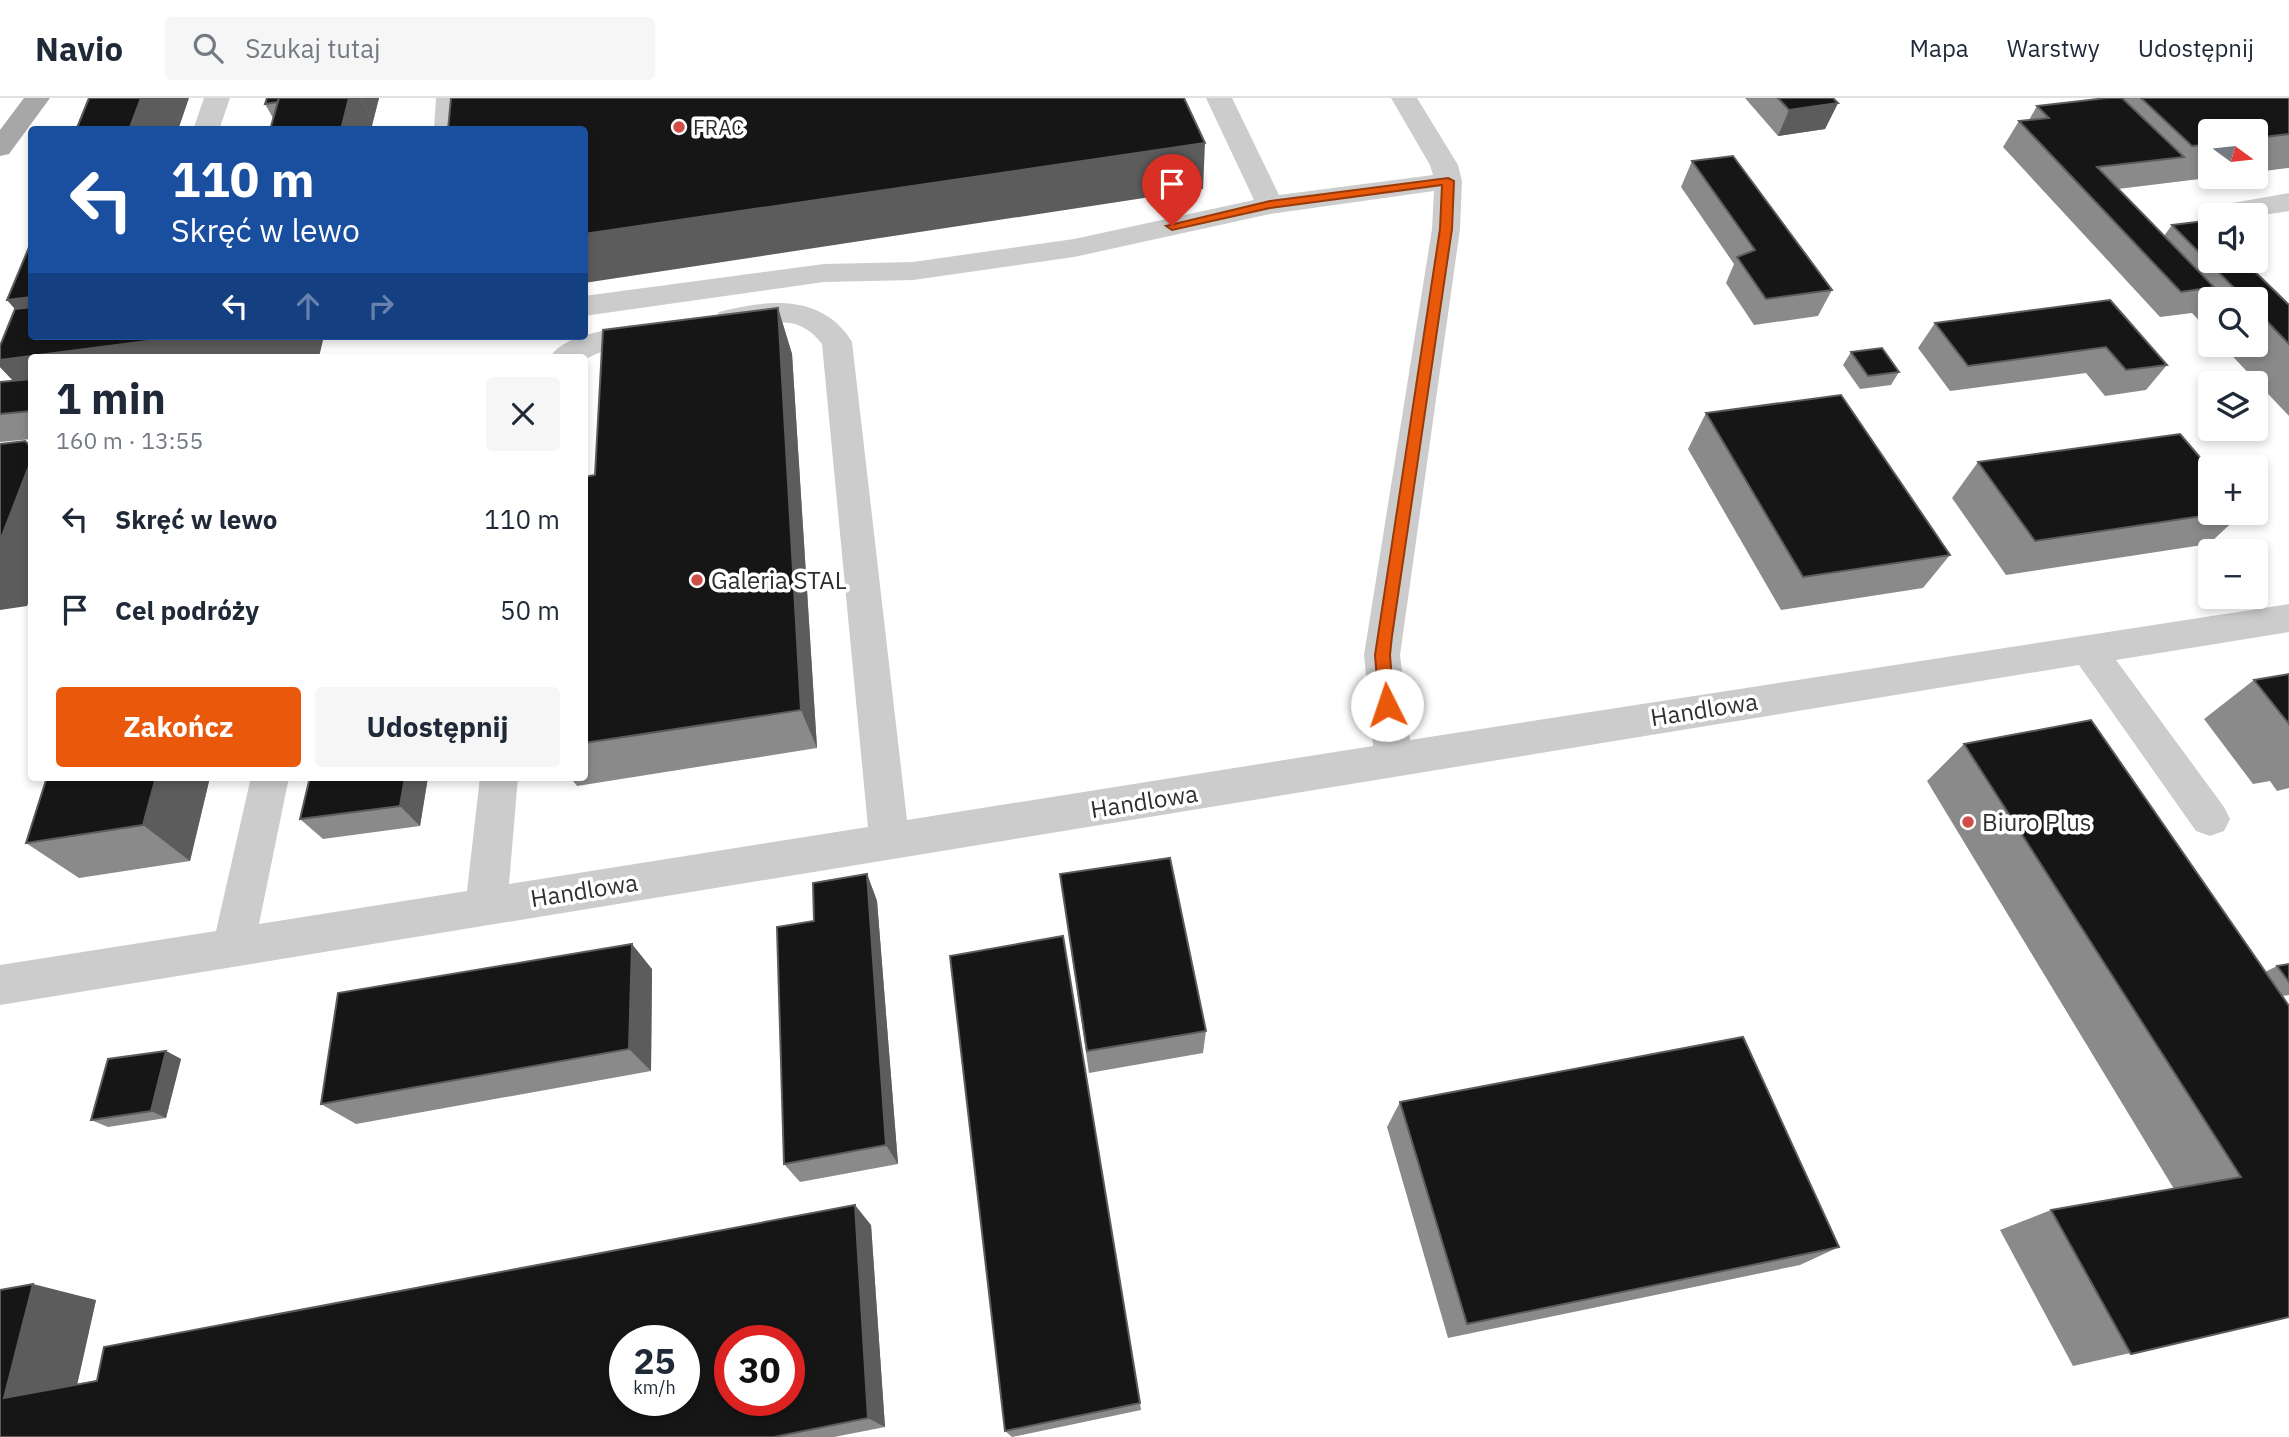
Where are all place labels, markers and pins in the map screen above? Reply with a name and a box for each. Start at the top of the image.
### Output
place label: FRAC [693,113,744,141]
marker: FRAC [671,119,687,135]
pin [1142,154,1202,226]
place label: Galeria STAL [711,564,847,596]
marker: Galeria STAL [689,572,705,588]
place label: Biuro Plus [1982,806,2092,838]
marker: Biuro Plus [1960,814,1976,830]

